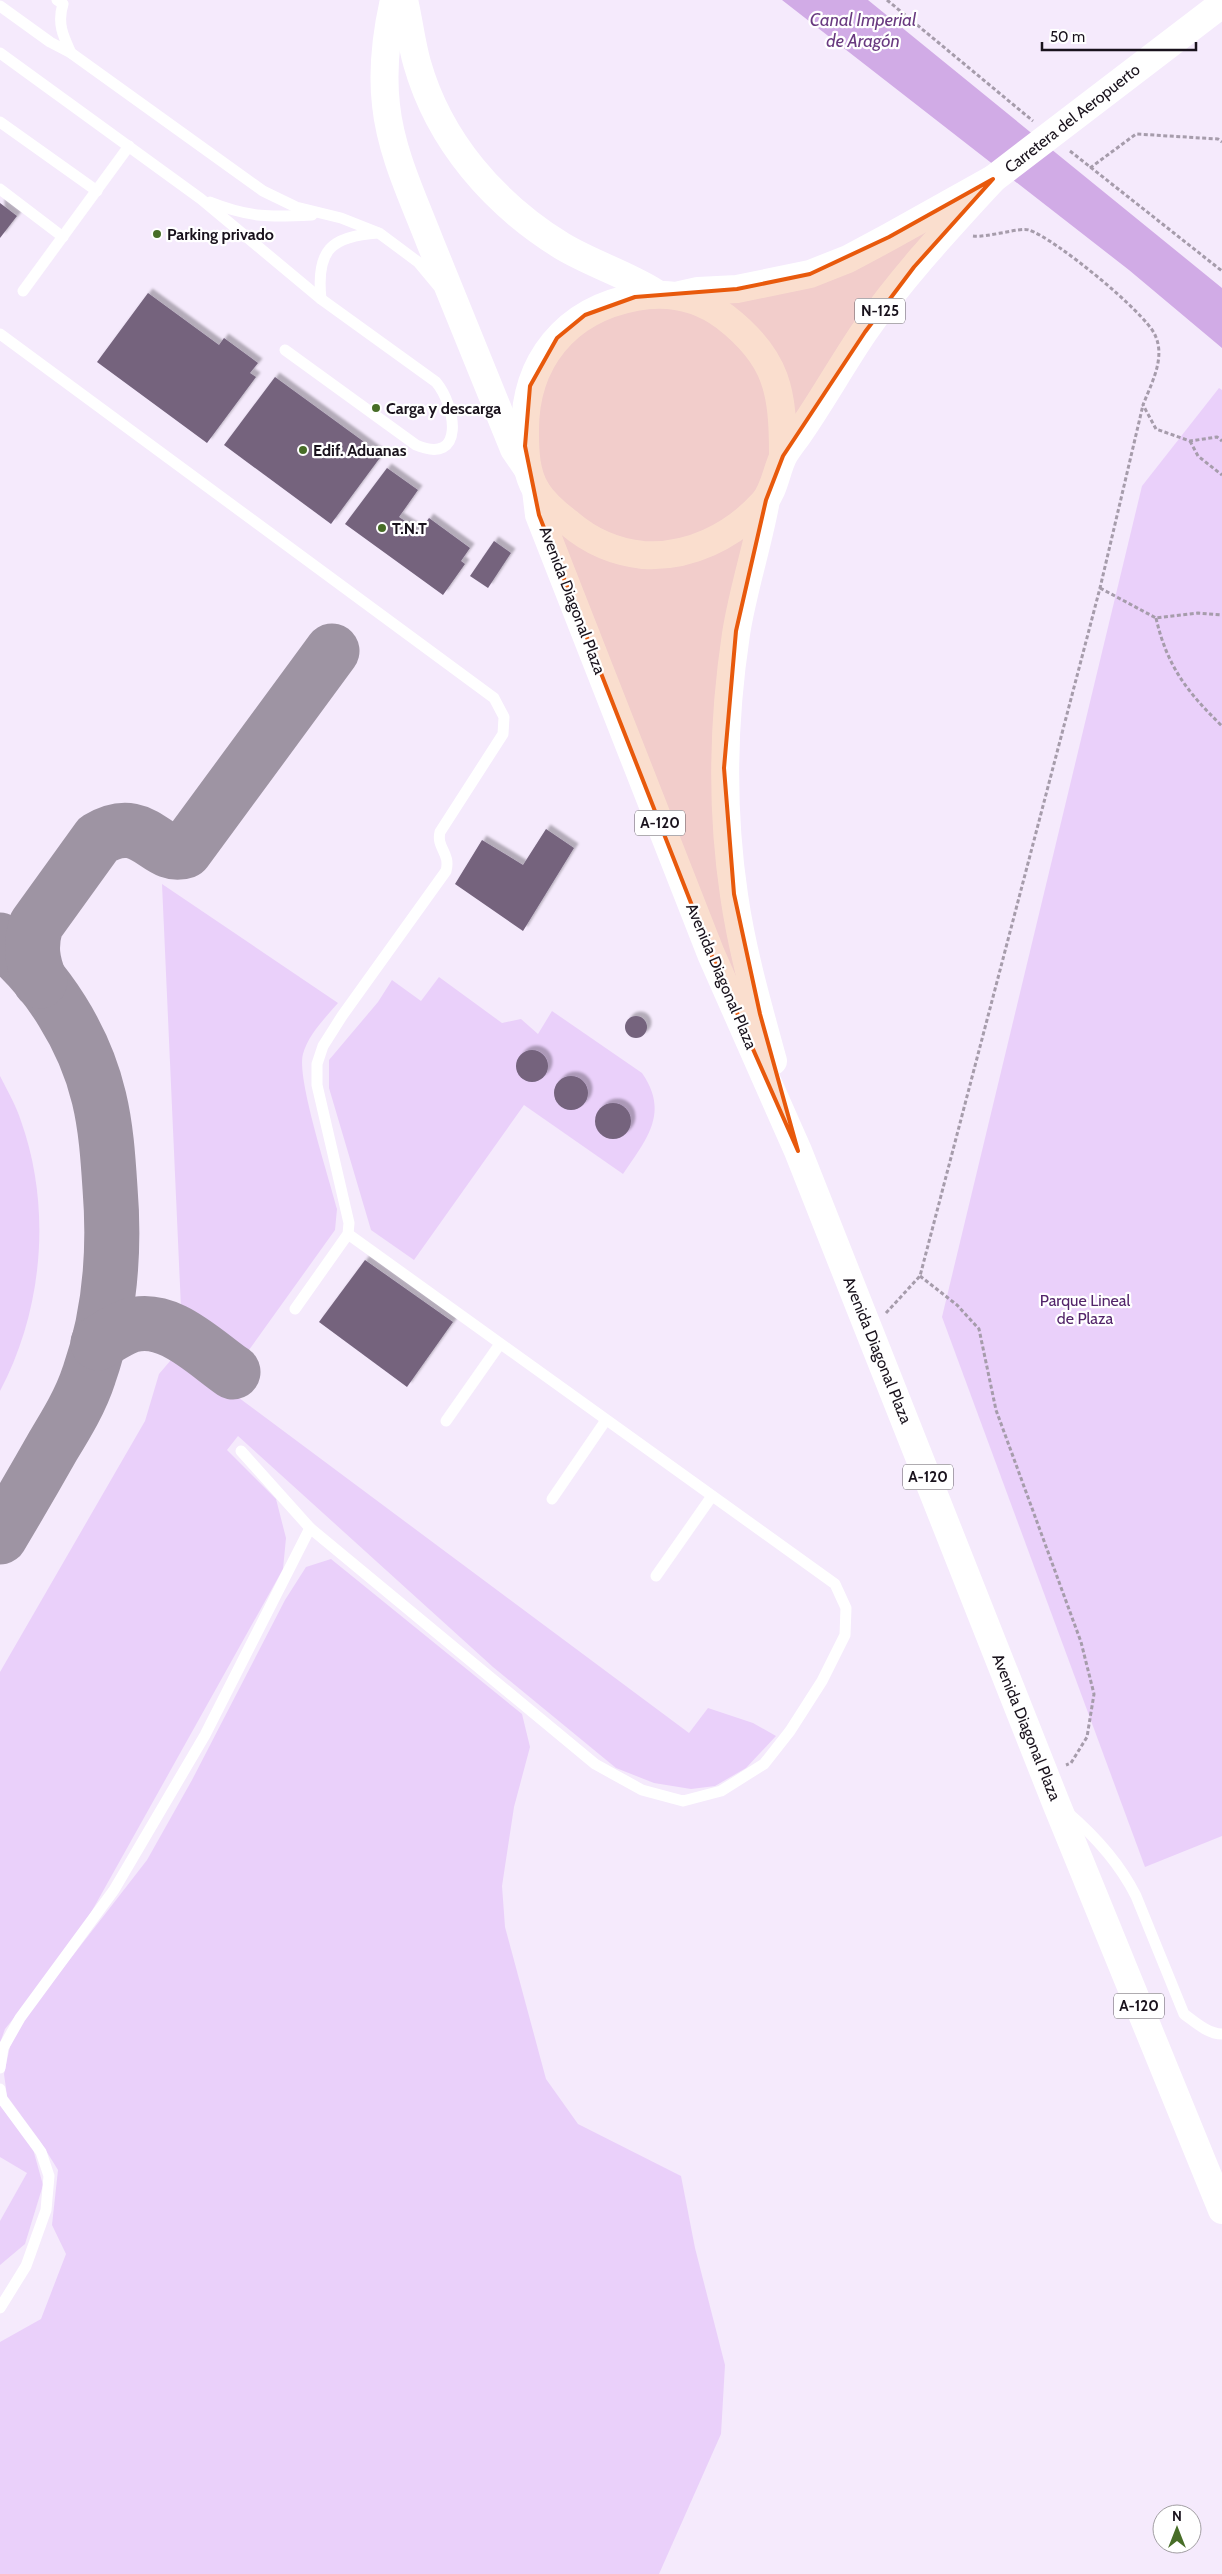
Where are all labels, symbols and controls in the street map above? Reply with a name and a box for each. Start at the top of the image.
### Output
water label: Canal Imperial de Aragón [810,9,917,52]
scale bar [1042,20,1196,52]
text: 50 m [1050,28,1085,46]
street label: Carretera del Aeropuerto [1001,60,1144,177]
place label: Parking privado [167,225,274,244]
marker: Parking privado [151,228,163,240]
road number: N-125 [855,298,905,324]
place label: Carga y descarga [386,399,501,418]
marker: Carga y descarga [370,402,382,414]
place label: Edif. Aduanas [313,441,407,460]
marker: Edif. Aduanas [297,444,309,456]
place label: T.N.T [392,519,427,538]
marker: T.N.T [376,522,388,534]
street label: Avenida Diagonal Plaza [536,524,610,677]
road number: A-120 [635,810,685,836]
street label: Avenida Diagonal Plaza [682,900,761,1052]
street label: Avenida Diagonal Plaza [839,1274,916,1427]
park label: Parque Lineal de Plaza [1040,1291,1130,1328]
road number: A-120 [903,1464,953,1490]
street label: Avenida Diagonal Plaza [988,1651,1065,1804]
road number: A-120 [1114,1994,1164,2018]
north arrow [1152,2504,1202,2554]
text: N [1172,2507,1182,2525]

